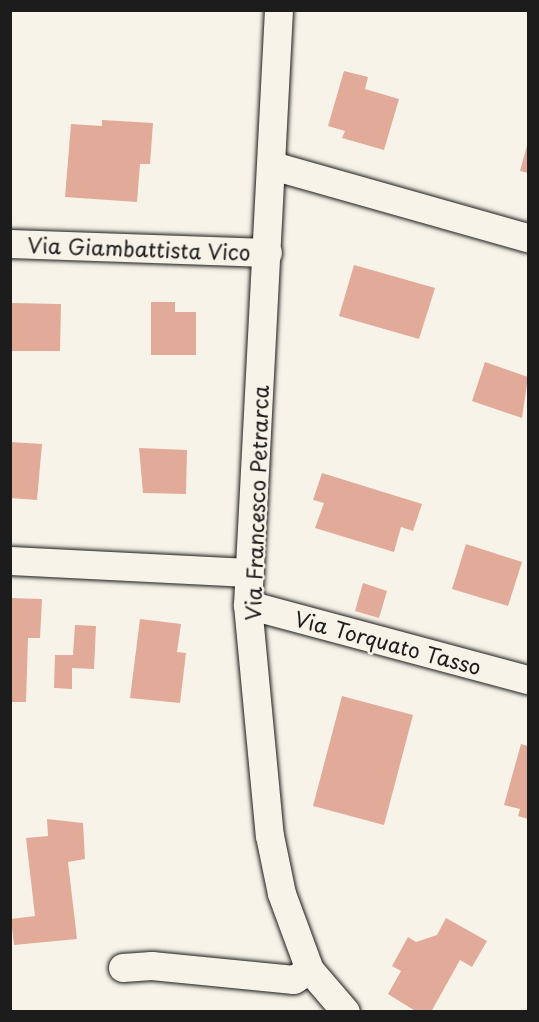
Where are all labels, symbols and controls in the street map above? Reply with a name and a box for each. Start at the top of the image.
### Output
street label: Via Giambattista Vico [27,232,251,264]
street label: Via Francesco Petrarca [239,386,273,620]
street label: Via Torquato Tasso [293,605,483,679]

